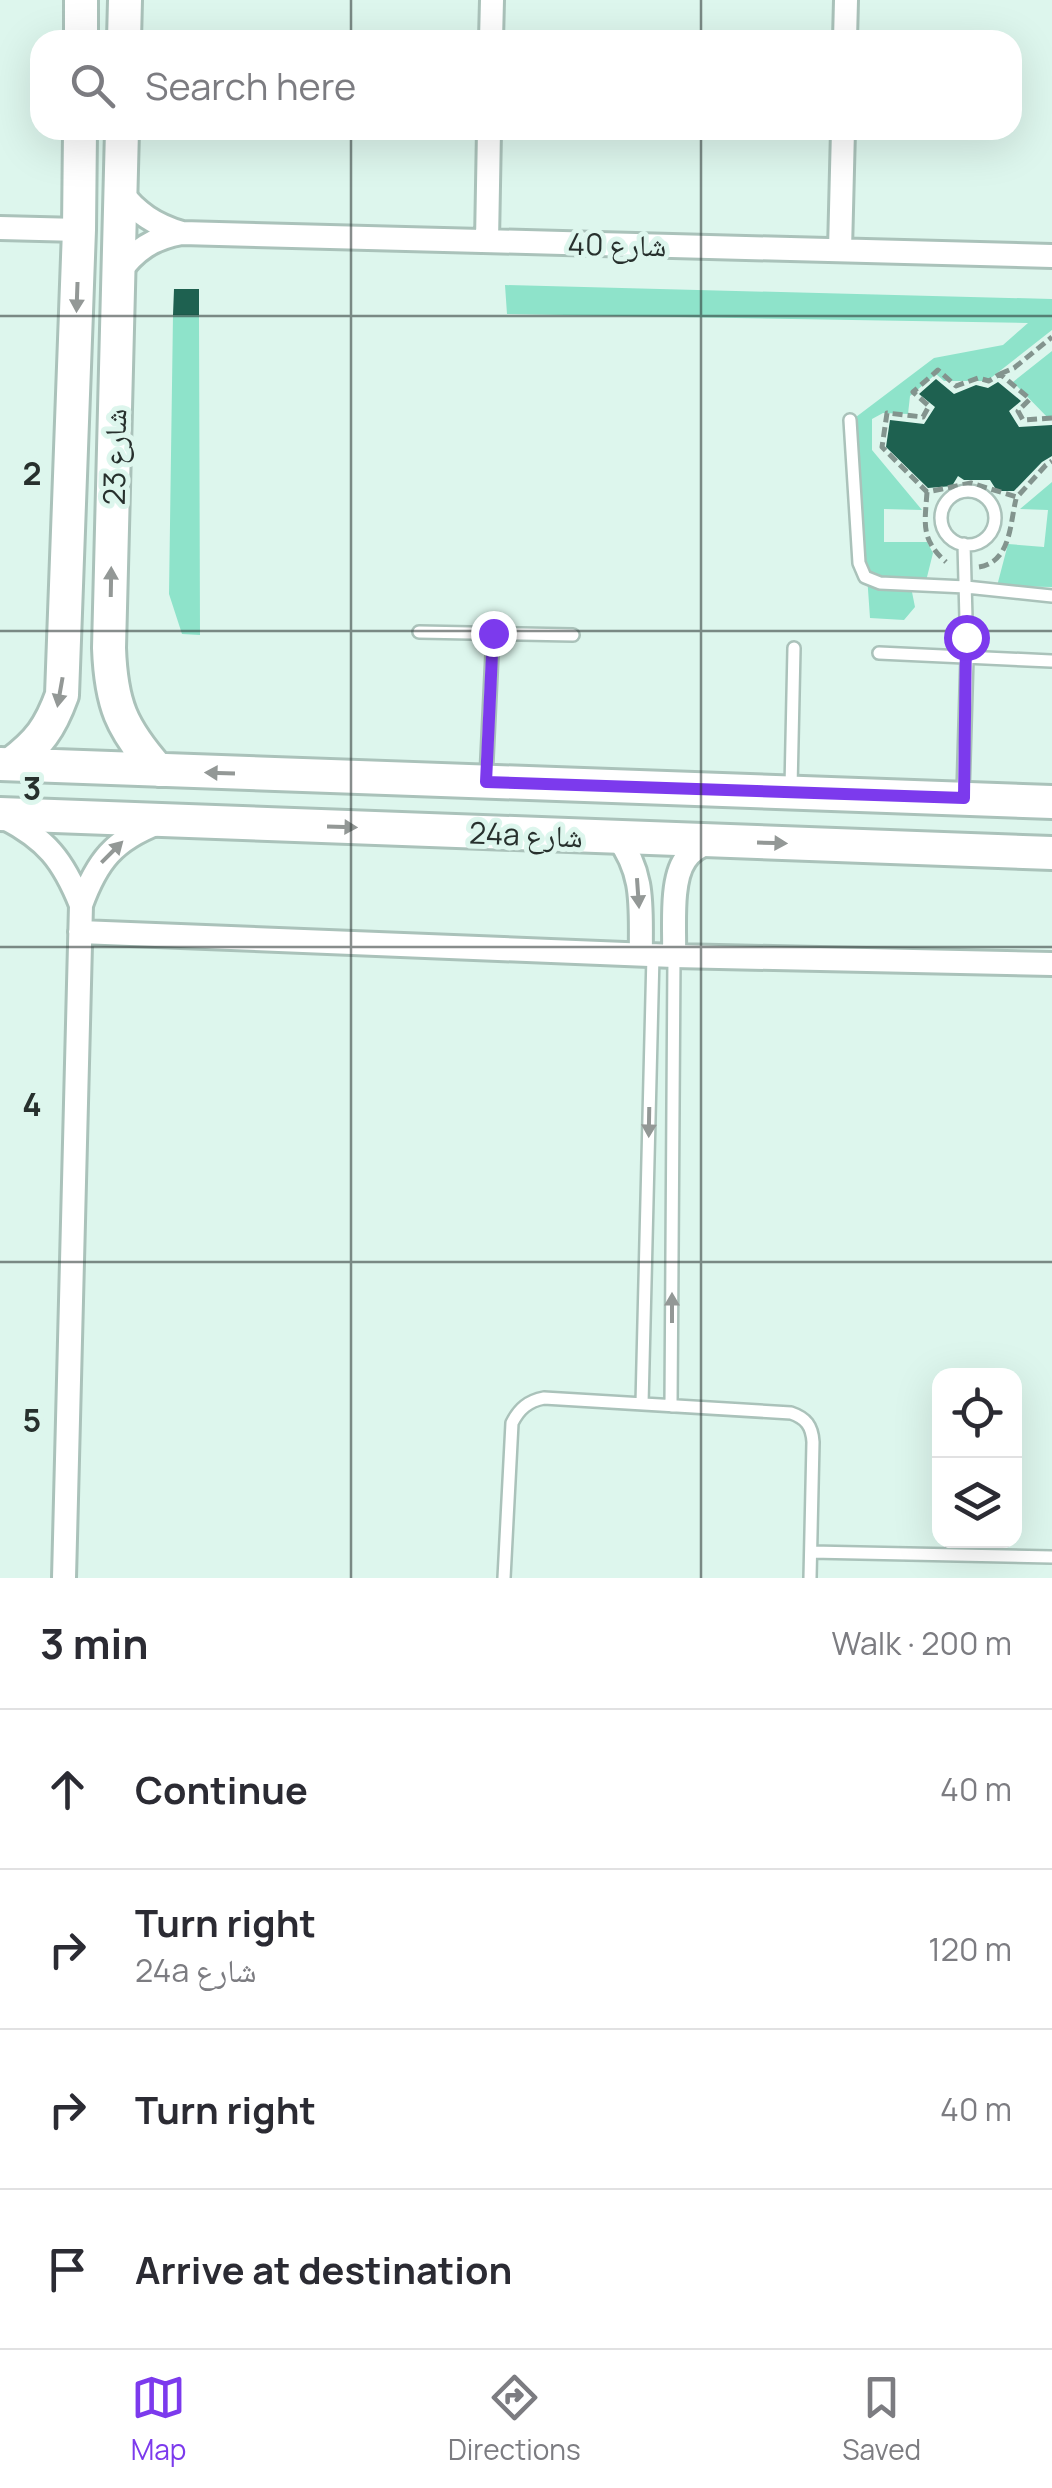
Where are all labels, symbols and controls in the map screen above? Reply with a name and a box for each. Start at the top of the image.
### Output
search box [30,30,1022,140]
icon: search [65,58,120,113]
text: Search here [145,59,356,111]
street label: شارع 40 [567,223,667,265]
one-way arrow [68,282,84,314]
street label: شارع 23 [93,408,135,506]
text: 2 [22,451,42,495]
one-way arrow [103,565,119,597]
route end [471,611,517,657]
route start [944,615,990,661]
one-way arrow [52,677,67,708]
one-way arrow [204,765,236,781]
text: 3 [23,766,41,810]
street label: 24a شارع [468,812,584,856]
one-way arrow [327,819,359,835]
one-way arrow [756,836,788,852]
one-way arrow [100,841,123,865]
one-way arrow [631,878,647,909]
text: 4 [22,1082,42,1126]
one-way arrow [641,1107,657,1139]
one-way arrow [664,1292,680,1324]
map controls [932,1368,1022,1548]
button: locate [932,1368,1022,1458]
text: 5 [23,1398,41,1442]
button: layers [932,1458,1022,1548]
text: 3 min [40,1614,149,1672]
text: Walk · 200 m [832,1621,1012,1665]
icon: ahead [40,1762,95,1817]
text: Continue [135,1763,308,1815]
text: 40 m [940,1767,1012,1811]
text: Turn right [135,1896,316,1948]
icon: right [40,1922,95,1977]
text: 120 m [928,1927,1012,1971]
text: 24a شارع [135,1948,256,1992]
icon: right [40,2082,95,2137]
text: Turn right [135,2083,316,2135]
text: 40 m [940,2087,1012,2131]
icon: arrive [40,2242,95,2297]
text: Arrive at destination [135,2243,512,2295]
tab: Map [131,2370,186,2468]
tab: Directions [448,2370,581,2468]
tab: Saved [842,2370,921,2468]

